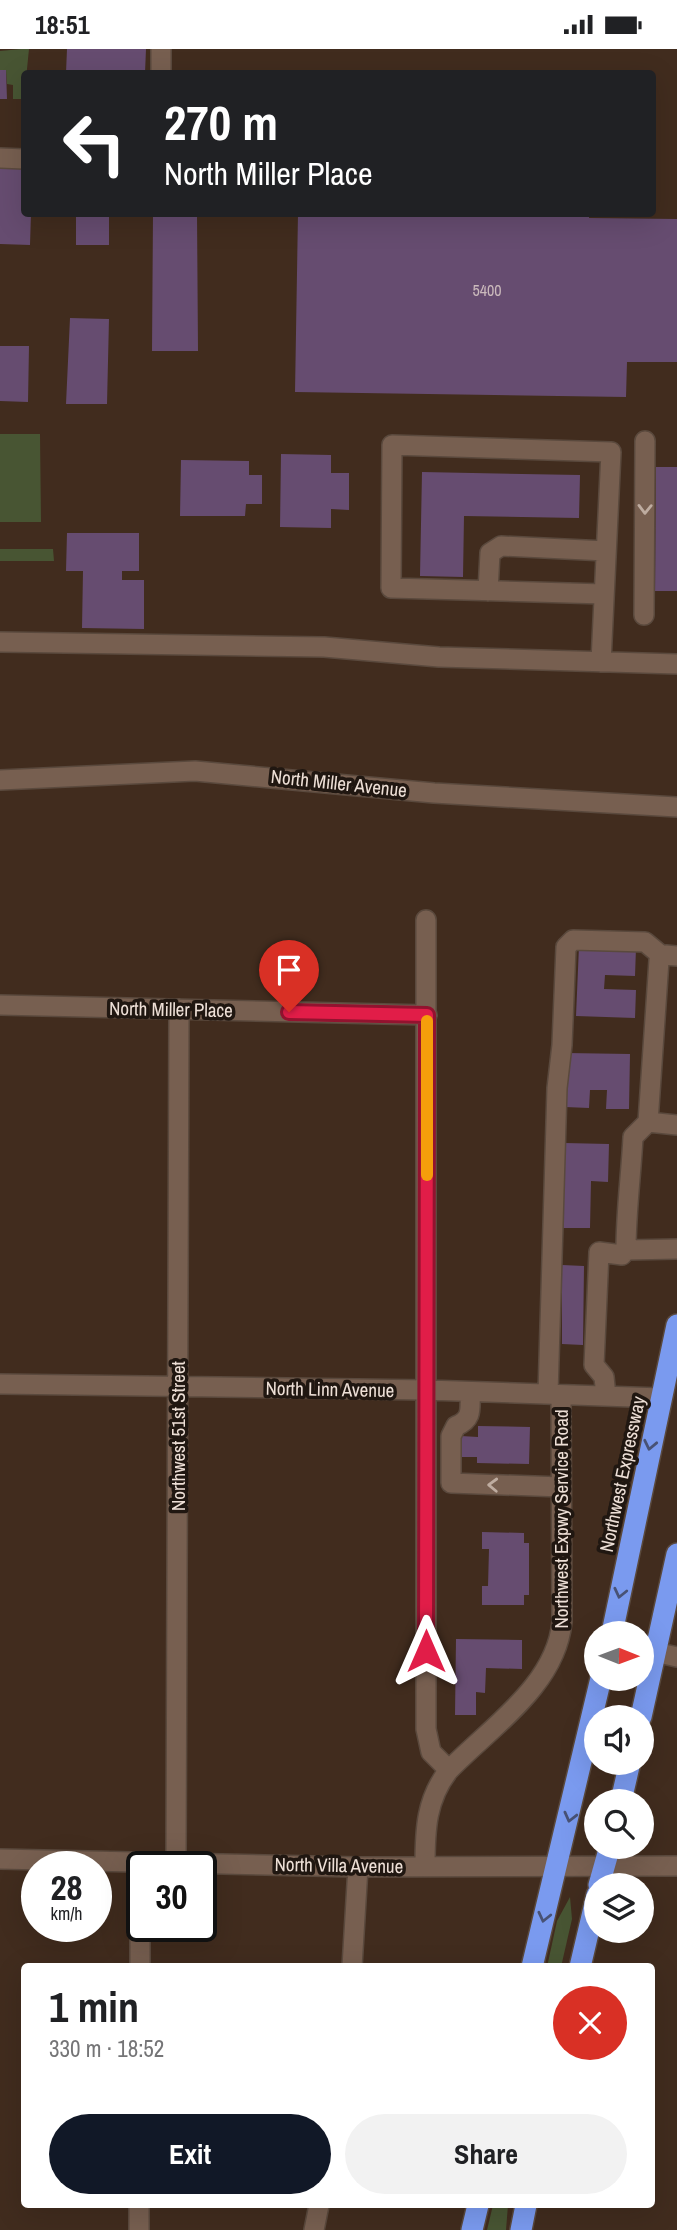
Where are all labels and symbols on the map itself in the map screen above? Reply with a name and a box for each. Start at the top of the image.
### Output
house number: 5400 [472,279,502,301]
one-way arrow [637,504,653,515]
street label: North Miller Avenue [270,763,408,803]
pin [259,940,319,1012]
street label: North Miller Place [109,995,233,1023]
street label: Northwest 51st Street [165,1360,191,1511]
street label: North Linn Avenue [265,1375,395,1403]
street label: Northwest Expressway [593,1394,651,1554]
street label: Northwest Expwy Service Road [548,1409,574,1629]
one-way arrow [644,1439,659,1451]
one-way arrow [487,1477,498,1493]
one-way arrow [614,1587,629,1599]
position arrow [389,1614,463,1688]
north arrow [584,1621,654,1691]
one-way arrow [564,1810,578,1822]
speed limit sign: 30 [126,1851,217,1942]
street label: North Villa Avenue [275,1851,403,1879]
one-way arrow [537,1911,552,1923]

